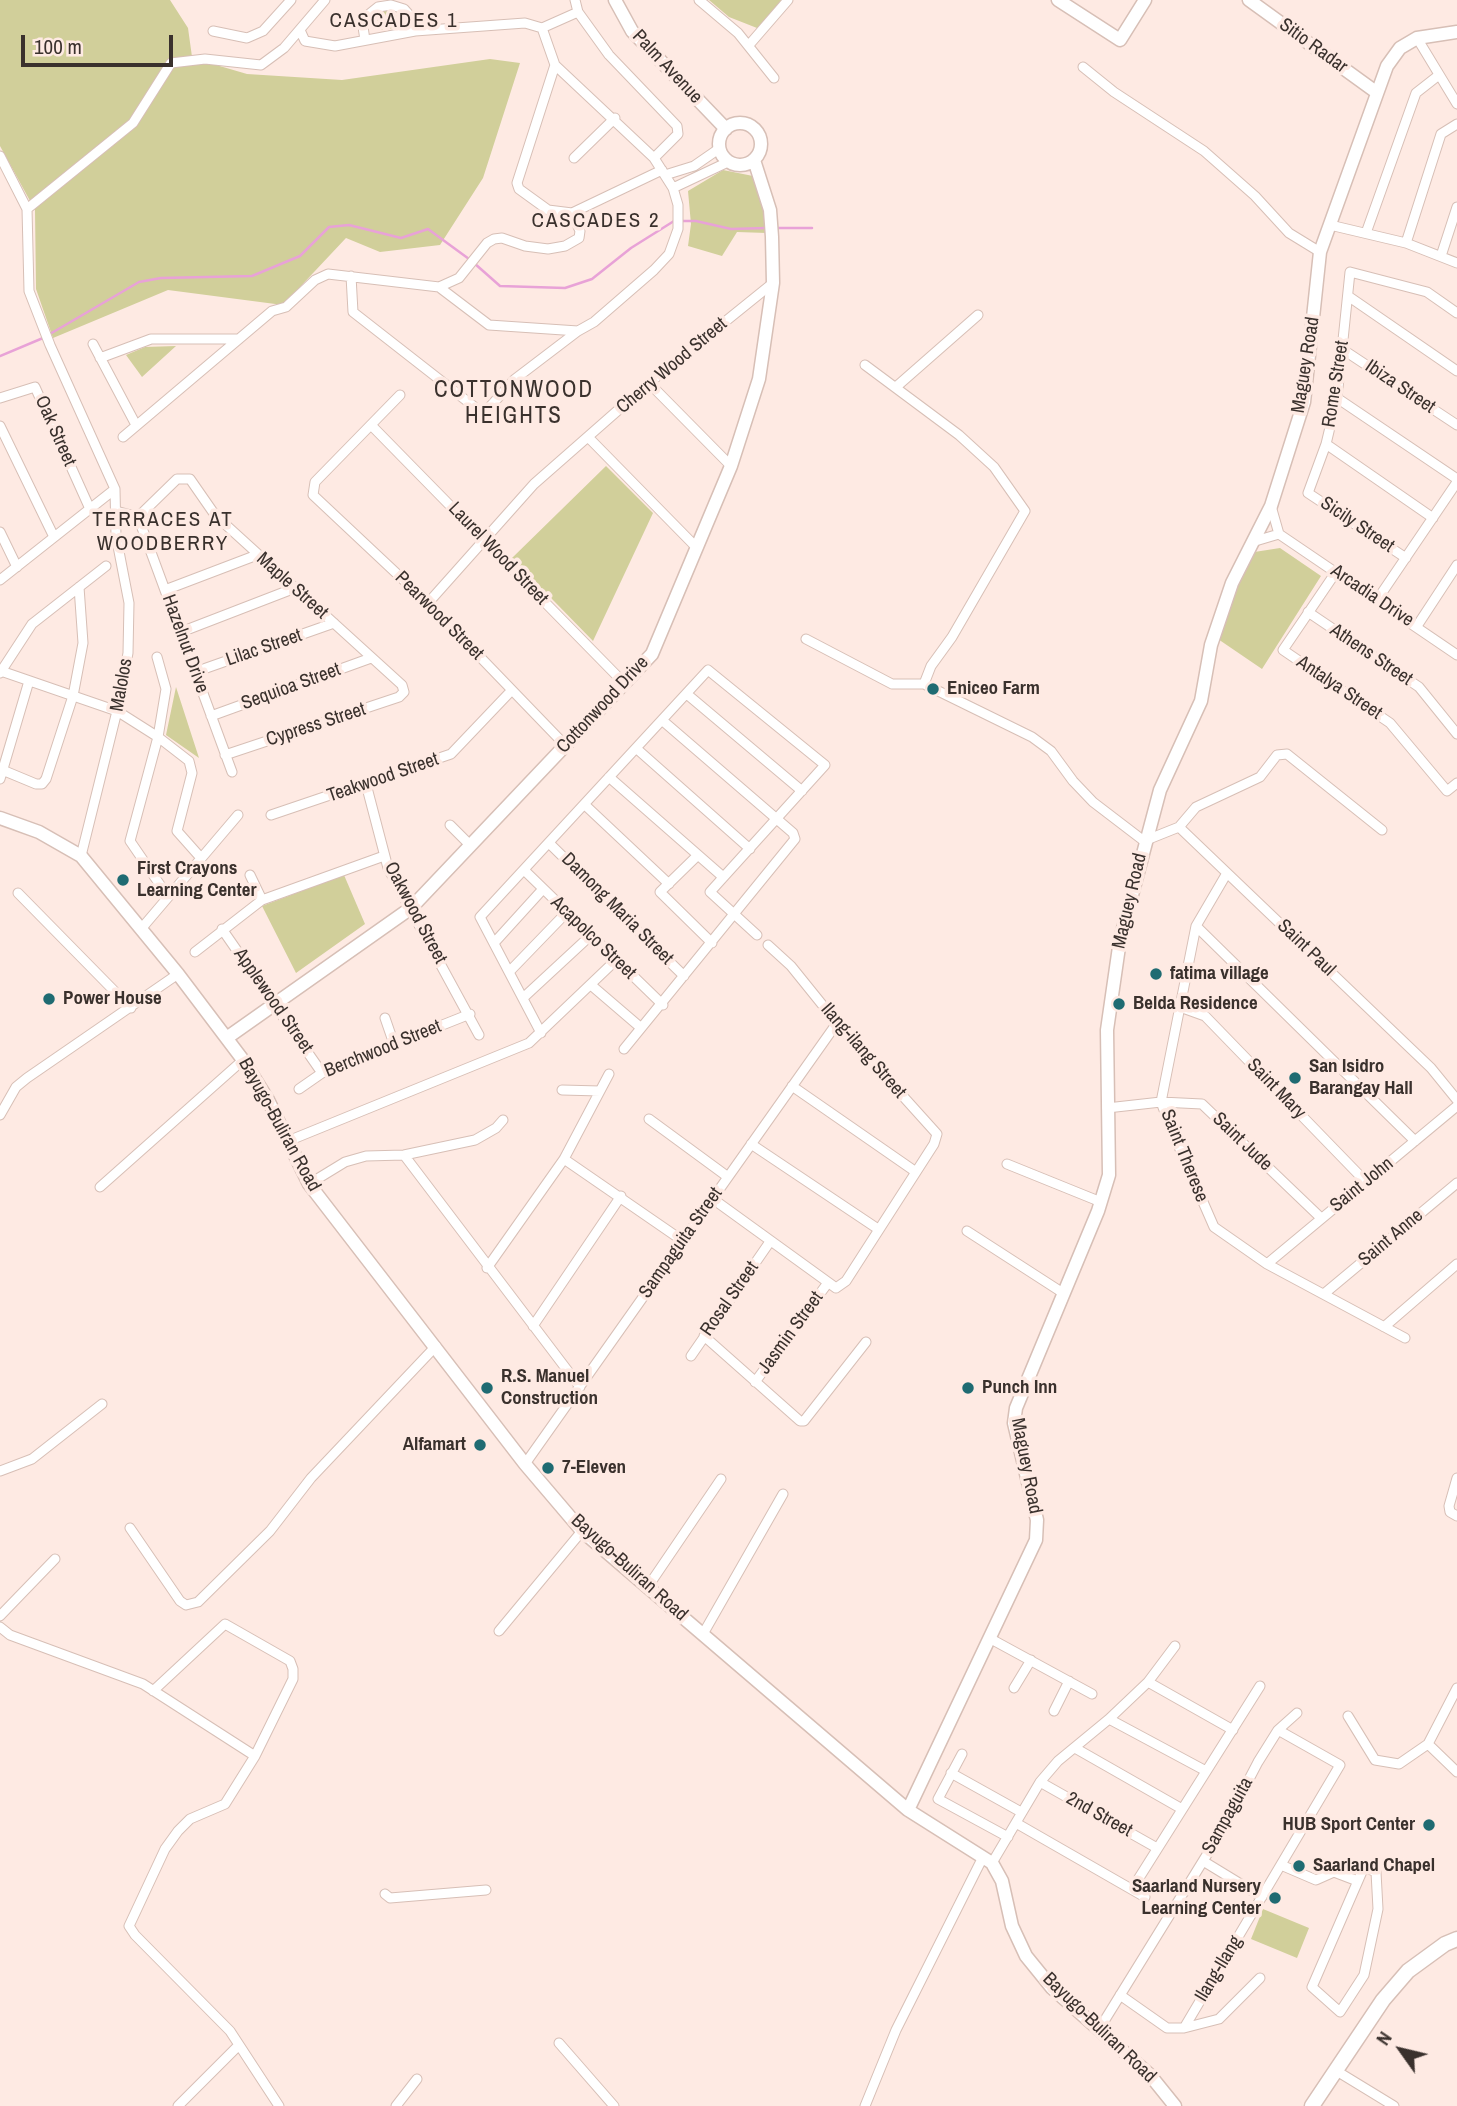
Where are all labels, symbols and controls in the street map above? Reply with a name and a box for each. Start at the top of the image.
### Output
district label: CASCADES 1 [331,8,457,34]
street label: Sitio Radar [1274,14,1352,78]
scale bar [24,21,177,65]
street label: Palm Avenue [627,25,707,109]
text: 100 m [34,32,82,61]
district label: CASCADES 2 [533,208,659,234]
street label: Cherry Wood Street [612,313,732,419]
street label: Maguey Road [1287,315,1325,415]
street label: Rome Street [1318,339,1354,429]
street label: Ibiza Street [1361,355,1439,419]
district label: COTTONWOOD HEIGHTS [435,377,593,431]
street label: Oak Street [29,392,81,470]
street label: Sicily Street [1316,492,1398,558]
street label: Laurel Wood Street [443,498,553,610]
district label: TERRACES AT WOODBERRY [94,507,232,557]
street label: Maple Street [252,548,332,624]
street label: Arcadia Drive [1326,560,1418,632]
street label: Pearwood Street [390,567,488,665]
street label: Hazelnut Drive [157,592,213,696]
street label: Athens Street [1325,619,1417,691]
street label: Lilac Street [223,624,305,672]
street label: Antalya Street [1292,651,1386,725]
street label: Cottonwood Drive [552,652,654,758]
street label: Malolos [106,657,138,713]
street label: Sequioa Street [238,659,344,715]
place label: Eniceo Farm [947,678,1040,700]
marker: Eniceo Farm [925,681,941,697]
street label: Cypress Street [263,698,369,752]
street label: Teakwood Street [324,748,442,808]
street label: Damong Maria Street [556,848,678,970]
street label: Maguey Road [1108,851,1152,951]
place label: First Crayons Learning Center [137,858,256,902]
street label: Oakwood Street [379,858,451,968]
marker: First Crayons Learning Center [115,872,131,888]
street label: Acapolco Street [546,892,640,984]
street label: Saint Paul [1272,915,1340,981]
street label: Applewood Street [228,944,318,1058]
place label: fatima village [1170,963,1269,985]
marker: fatima village [1148,966,1164,982]
place label: Power House [63,988,162,1010]
marker: Power House [41,991,57,1007]
place label: Belda Residence [1133,993,1258,1015]
marker: Belda Residence [1111,996,1127,1012]
street label: Ilang-ilang Street [815,999,911,1103]
street label: Berchwood Street [321,1015,445,1083]
street label: Bayugo-Buliran Road [233,1054,325,1196]
street label: Saint Mary [1242,1054,1310,1124]
place label: San Isidro Barangay Hall [1309,1056,1413,1100]
marker: San Isidro Barangay Hall [1287,1070,1303,1086]
street label: Saint Therese [1155,1106,1213,1206]
street label: Saint Jude [1207,1108,1277,1176]
street label: Saint John [1326,1153,1398,1217]
street label: Sampaguita Street [634,1183,728,1303]
street label: Saint Anne [1354,1204,1428,1272]
street label: Rosal Street [696,1257,764,1341]
street label: Jasmin Street [754,1287,828,1379]
place label: R.S. Manuel Construction [501,1366,598,1410]
place label: Punch Inn [982,1377,1057,1399]
marker: R.S. Manuel Construction [479,1380,495,1396]
marker: Punch Inn [960,1380,976,1396]
street label: Maguey Road [1006,1416,1046,1516]
place label: Alfamart [403,1434,466,1456]
marker: Alfamart [472,1437,488,1453]
place label: 7-Eleven [562,1457,626,1479]
marker: 7-Eleven [540,1460,556,1476]
street label: Bayugo-Buliran Road [566,1510,692,1626]
street label: Sampaguita [1198,1774,1258,1858]
street label: 2nd Street [1062,1788,1136,1842]
place label: HUB Sport Center [1283,1814,1415,1836]
marker: HUB Sport Center [1421,1817,1437,1833]
place label: Saarland Chapel [1313,1855,1435,1877]
marker: Saarland Chapel [1291,1858,1307,1874]
place label: Saarland Nursery Learning Center [1132,1876,1261,1920]
marker: Saarland Nursery Learning Center [1267,1890,1283,1906]
street label: Ilang-Ilang [1190,1932,1248,2006]
street label: Bayugo-Buliran Road [1038,1968,1160,2088]
north arrow [1366,2015,1436,2085]
text: N [1370,2026,1398,2050]

